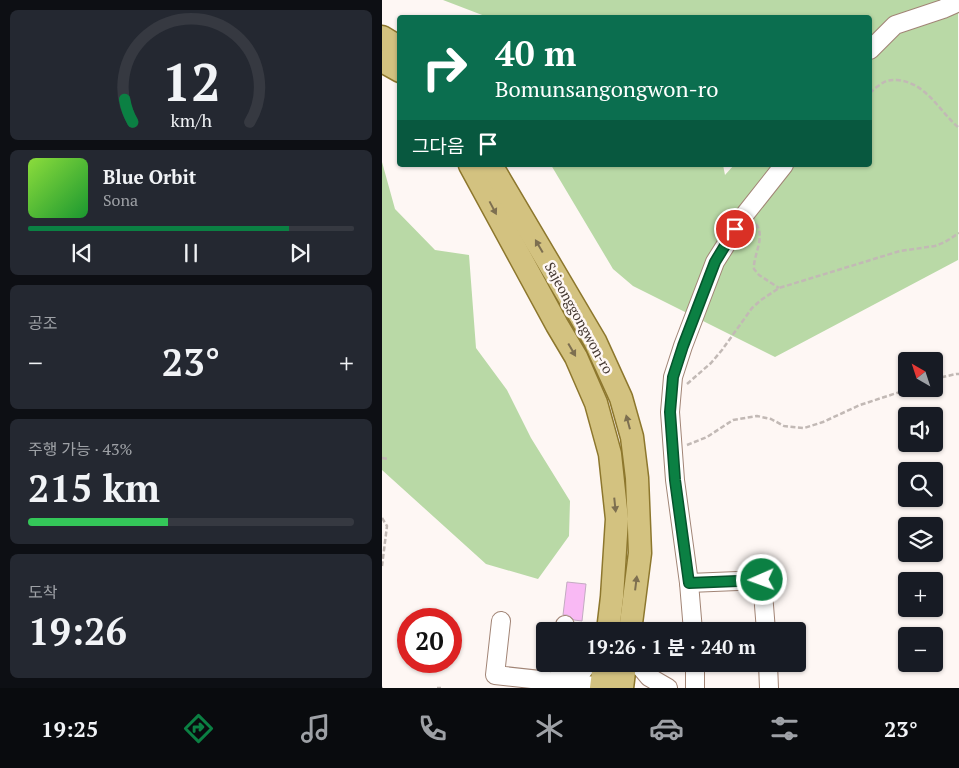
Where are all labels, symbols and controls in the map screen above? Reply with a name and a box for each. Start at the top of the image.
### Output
text: 40 m [495,30,576,76]
icon: right [412,35,477,100]
text: 12 [162,47,220,116]
text: Bomunsangongwon-ro [495,74,718,103]
text: km/h [170,108,212,132]
icon: arrive [474,130,502,158]
text: 그다음 [412,133,464,158]
text: Blue Orbit [103,164,196,189]
text: Sona [103,189,138,211]
one-way arrow [489,201,497,215]
pin [714,208,756,250]
icon: arrive [721,215,749,243]
icon: previous [68,239,96,267]
icon: pause [177,239,205,267]
icon: next [286,239,314,267]
one-way arrow [535,239,544,252]
street label: Sajeonggongwon-ro [541,258,618,377]
text: 공조 [28,312,57,334]
text: 23° [162,337,220,387]
one-way arrow [567,343,576,357]
text: − [28,344,43,381]
text: + [339,344,354,381]
north arrow [898,352,943,398]
map controls [898,352,943,672]
button: sound [898,407,943,452]
one-way arrow [623,414,631,429]
text: 주행 가능 · 43% [28,438,132,460]
button: search [898,462,943,507]
text: 215 km [28,463,160,513]
one-way arrow [611,497,619,513]
button: layers [898,517,943,562]
position arrow [735,553,787,605]
button: + [898,572,943,617]
one-way arrow [632,575,640,591]
text: 도착 [28,581,57,603]
text: 19:26 [28,606,127,656]
speed limit sign: 20 [397,608,462,673]
button: − [898,627,943,672]
text: 19:26 · 1 분 · 240 m [586,634,756,659]
icon: directions [181,711,216,746]
icon: music [298,711,333,746]
icon: phone [415,711,450,746]
icon: climate [532,711,567,746]
icon: car [649,711,684,746]
icon: filters [767,711,802,746]
text: 19:25 [41,714,98,743]
text: 23° [884,714,918,743]

